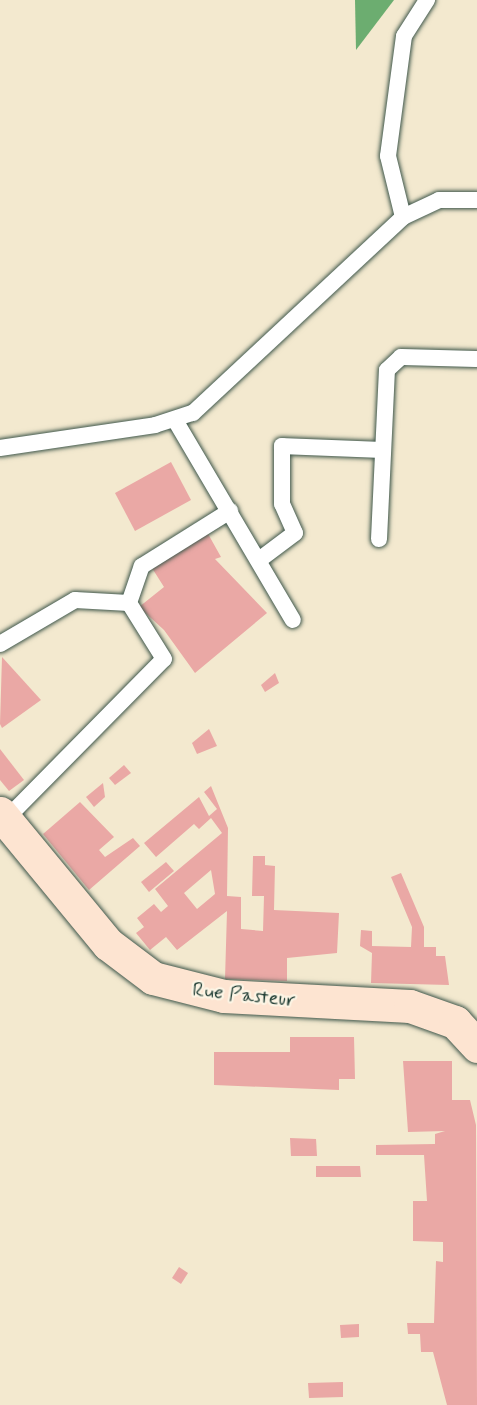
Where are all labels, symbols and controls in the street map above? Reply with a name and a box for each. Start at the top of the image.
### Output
street label: Rue Pasteur [192,977,296,1013]

